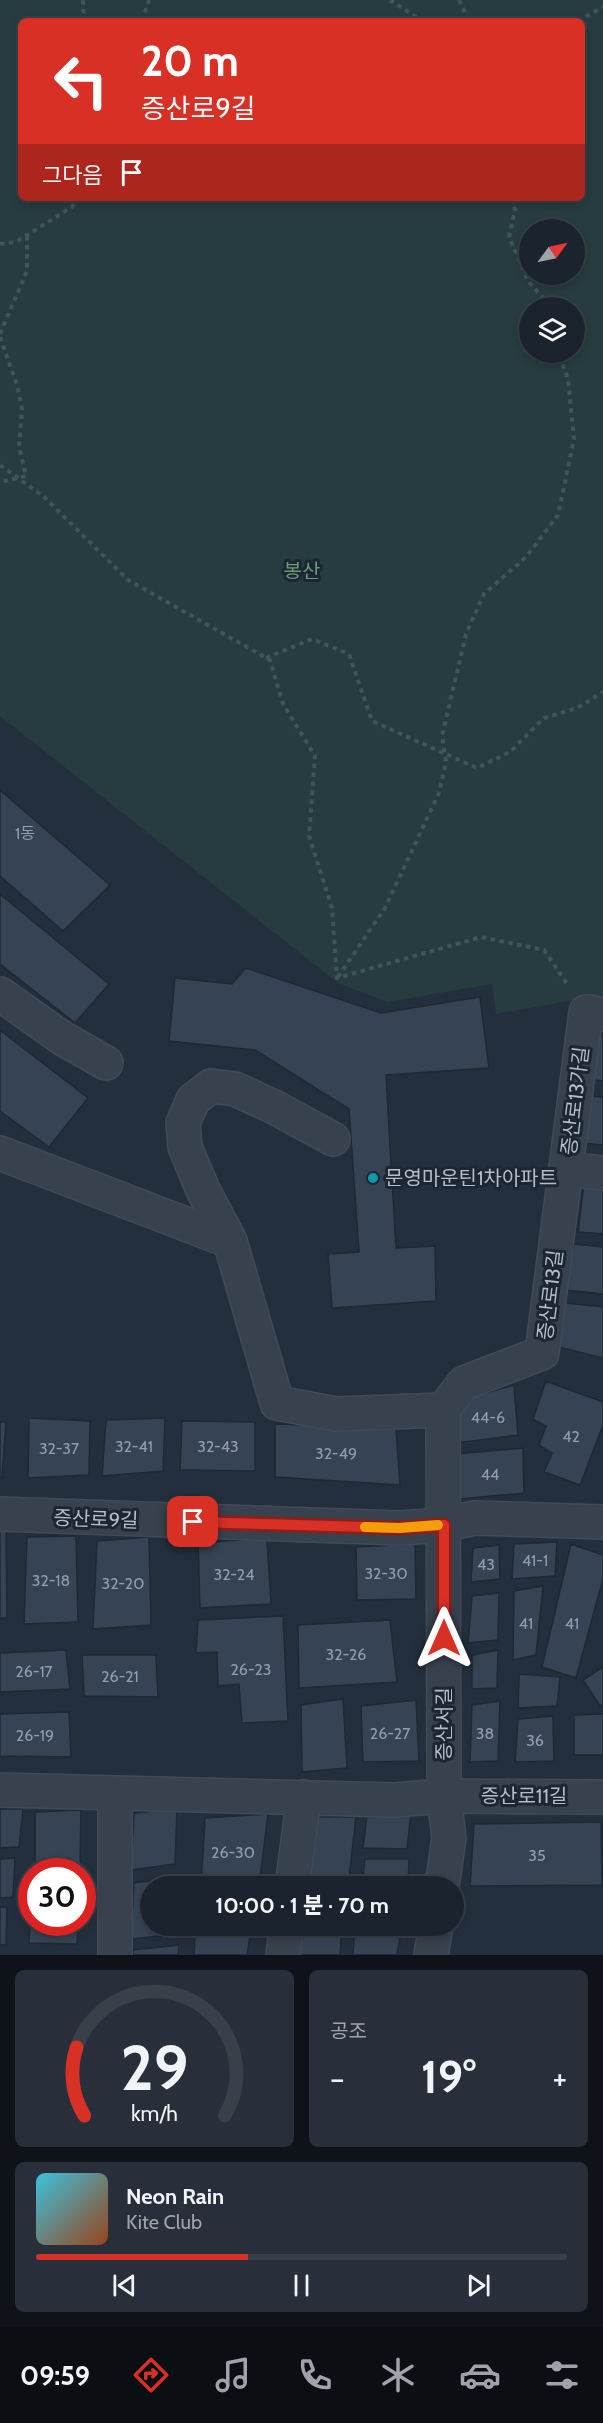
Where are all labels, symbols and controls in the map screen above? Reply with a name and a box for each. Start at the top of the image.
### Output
text: 20 m [141,35,239,87]
icon: left [42,42,120,120]
text: 증산로9길 [141,92,256,125]
icon: arrive [115,156,148,189]
text: 그다음 [42,162,103,189]
north arrow [519,219,585,285]
map controls [519,219,585,363]
button: layers [519,297,585,363]
park label: 봉산 [284,559,320,583]
house number: 1동 [15,824,35,843]
street label: 증산로13가길 [556,1045,594,1157]
place label: 문영마운틴1차아파트 [385,1166,557,1190]
marker: 문영마운틴1차아파트 [366,1171,380,1185]
street label: 증산로13길 [533,1248,567,1342]
house number: 44-6 [471,1408,505,1427]
house number: 42 [562,1427,580,1446]
house number: 32-41 [115,1437,153,1456]
house number: 32-43 [197,1437,239,1456]
house number: 32-37 [39,1439,79,1458]
house number: 32-49 [315,1444,357,1463]
house number: 44 [481,1465,499,1484]
pin [167,1496,218,1547]
icon: arrive [176,1505,209,1538]
street label: 증산로9길 [53,1506,139,1532]
house number: 41-1 [522,1551,548,1570]
house number: 43 [477,1555,495,1574]
house number: 32-30 [364,1564,408,1583]
house number: 32-24 [214,1565,254,1584]
house number: 32-18 [32,1571,70,1590]
house number: 32-20 [102,1574,144,1593]
position arrow [412,1606,476,1670]
house number: 41 [519,1614,533,1633]
house number: 41 [565,1614,579,1633]
house number: 32-26 [326,1645,366,1664]
house number: 26-23 [230,1660,272,1679]
house number: 26-17 [15,1662,53,1681]
house number: 26-21 [101,1667,139,1686]
street label: 증산서길 [432,1687,456,1761]
house number: 26-27 [370,1724,410,1743]
house number: 38 [476,1724,494,1743]
house number: 26-19 [16,1726,54,1745]
house number: 36 [526,1731,544,1750]
street label: 증산로11길 [481,1784,567,1808]
house number: 26-30 [211,1843,255,1862]
house number: 35 [528,1846,546,1865]
speed limit sign: 30 [18,1858,96,1936]
text: 10:00 · 1 분 · 70 m [215,1892,389,1919]
text: 공조 [330,2019,367,2043]
text: 29 [120,2030,189,2106]
text: 19° [421,2050,476,2104]
text: − [330,2058,345,2098]
text: + [552,2058,567,2098]
text: km/h [131,2100,178,2126]
text: Neon Rain [126,2183,224,2210]
text: Kite Club [126,2210,202,2234]
icon: previous [108,2269,141,2302]
icon: pause [285,2269,318,2302]
icon: next [462,2269,495,2302]
icon: directions [130,2354,172,2396]
icon: music [212,2354,254,2396]
icon: phone [294,2354,336,2396]
icon: climate [377,2354,419,2396]
icon: car [459,2354,501,2396]
icon: filters [541,2354,583,2396]
text: 09:59 [20,2359,90,2392]

